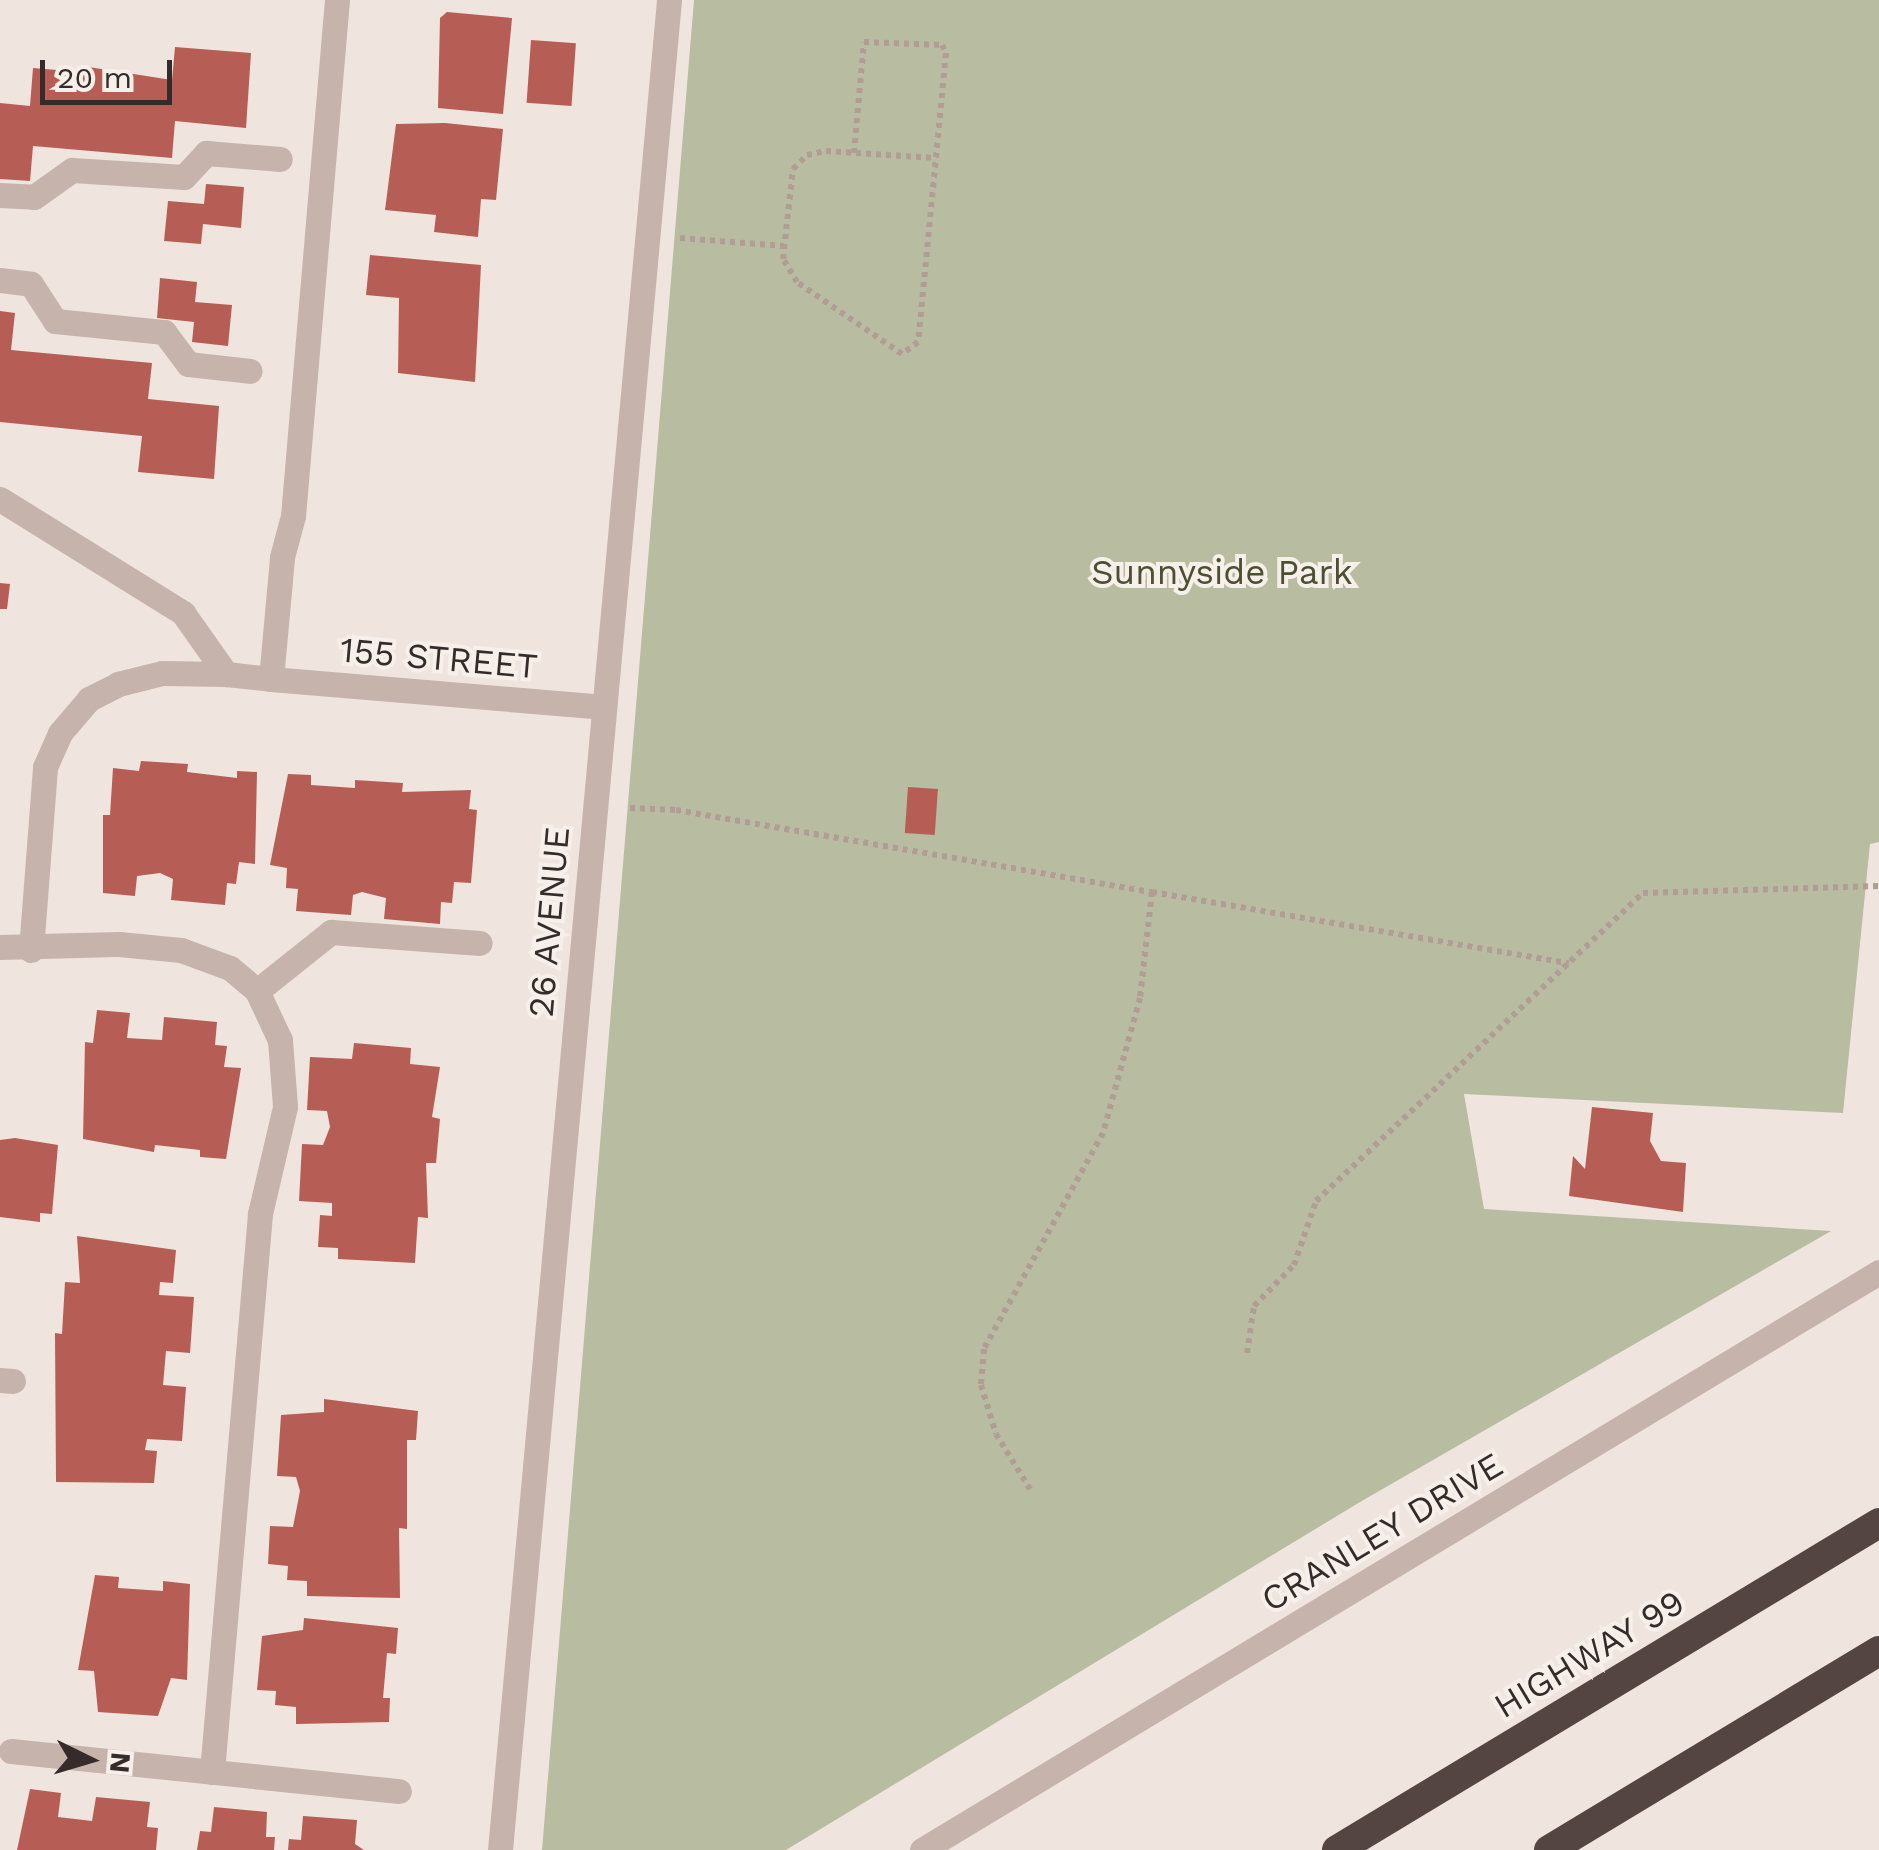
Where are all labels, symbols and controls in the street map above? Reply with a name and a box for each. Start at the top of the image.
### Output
scale bar [45,40,178,102]
text: 20 m [57,60,132,95]
park label: Sunnyside Park [1091,551,1353,593]
street label: 155 STREET [339,628,539,688]
street label: 26 AVENUE [520,824,578,1020]
street label: CRANLEY DRIVE [1253,1443,1511,1621]
street label: HIGHWAY 99 [1486,1581,1692,1727]
north arrow [40,1710,140,1810]
text: N [103,1751,138,1774]

